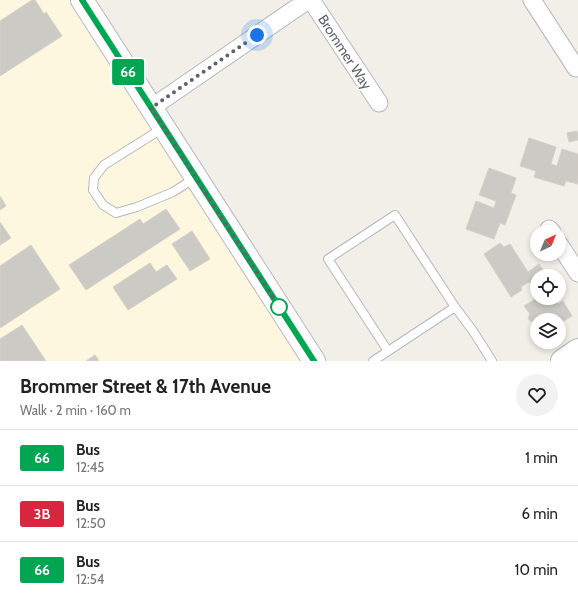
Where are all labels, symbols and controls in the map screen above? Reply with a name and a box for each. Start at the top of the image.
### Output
street label: Brommer Way [314,11,376,93]
your location [247,25,267,45]
line badge: 66 [110,59,146,85]
text: 66 [120,63,136,81]
north arrow [530,225,566,261]
map controls [530,225,566,349]
button: locate [530,269,566,305]
unlabelled marker [270,298,288,316]
button: layers [530,313,566,349]
button: heart [516,374,558,416]
text: Brommer Street & 17th Avenue [20,375,271,398]
text: Walk · 2 min · 160 m [20,402,131,418]
text: Bus [76,441,100,459]
text: 66 [34,449,50,467]
text: 1 min [525,449,558,467]
text: 12:45 [76,459,104,475]
text: Bus [76,497,100,515]
text: 3B [34,505,50,523]
text: 6 min [521,505,558,523]
text: 12:50 [76,515,106,531]
text: Bus [76,553,100,571]
text: 66 [34,561,50,579]
text: 10 min [515,561,558,579]
text: 12:54 [76,571,104,587]

